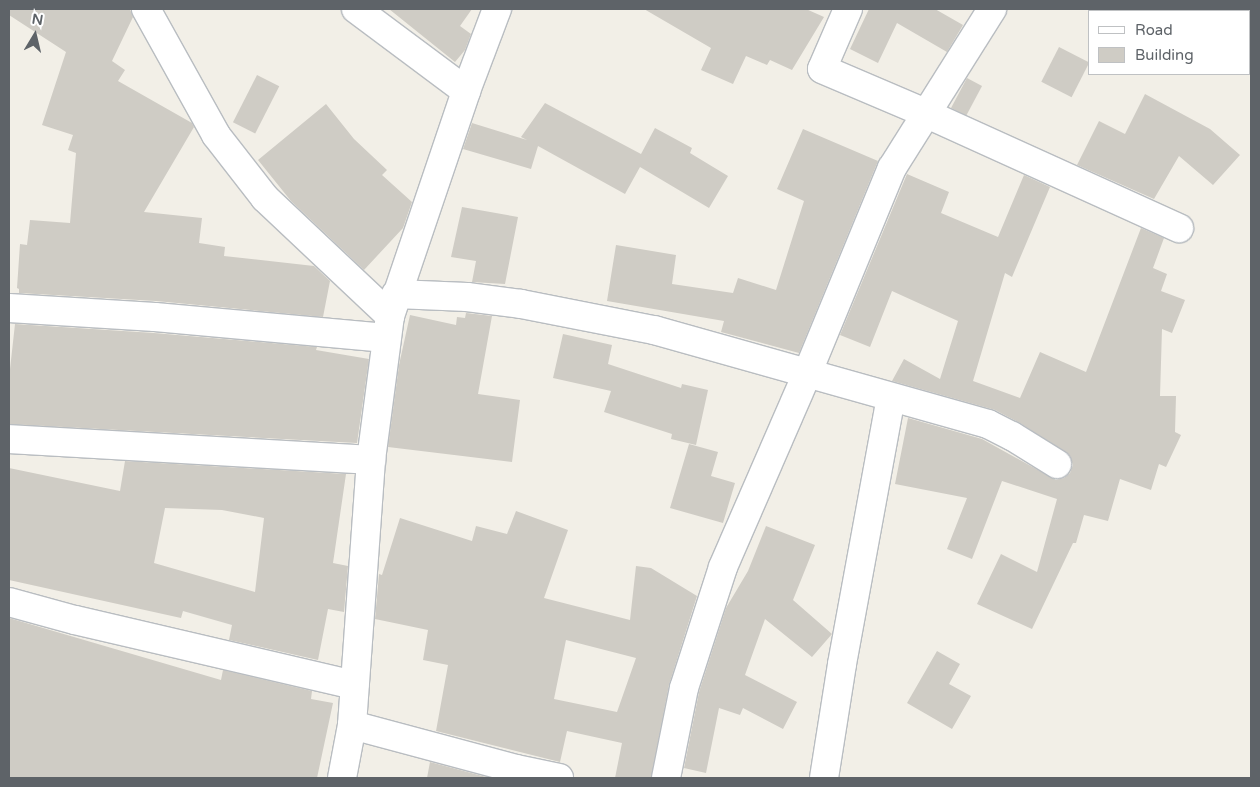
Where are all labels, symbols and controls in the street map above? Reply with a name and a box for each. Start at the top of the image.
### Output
north arrow [10,10,60,60]
text: N [31,10,44,29]
legend [1088,10,1250,75]
text: Road [1135,21,1173,39]
text: Building [1135,46,1194,64]

